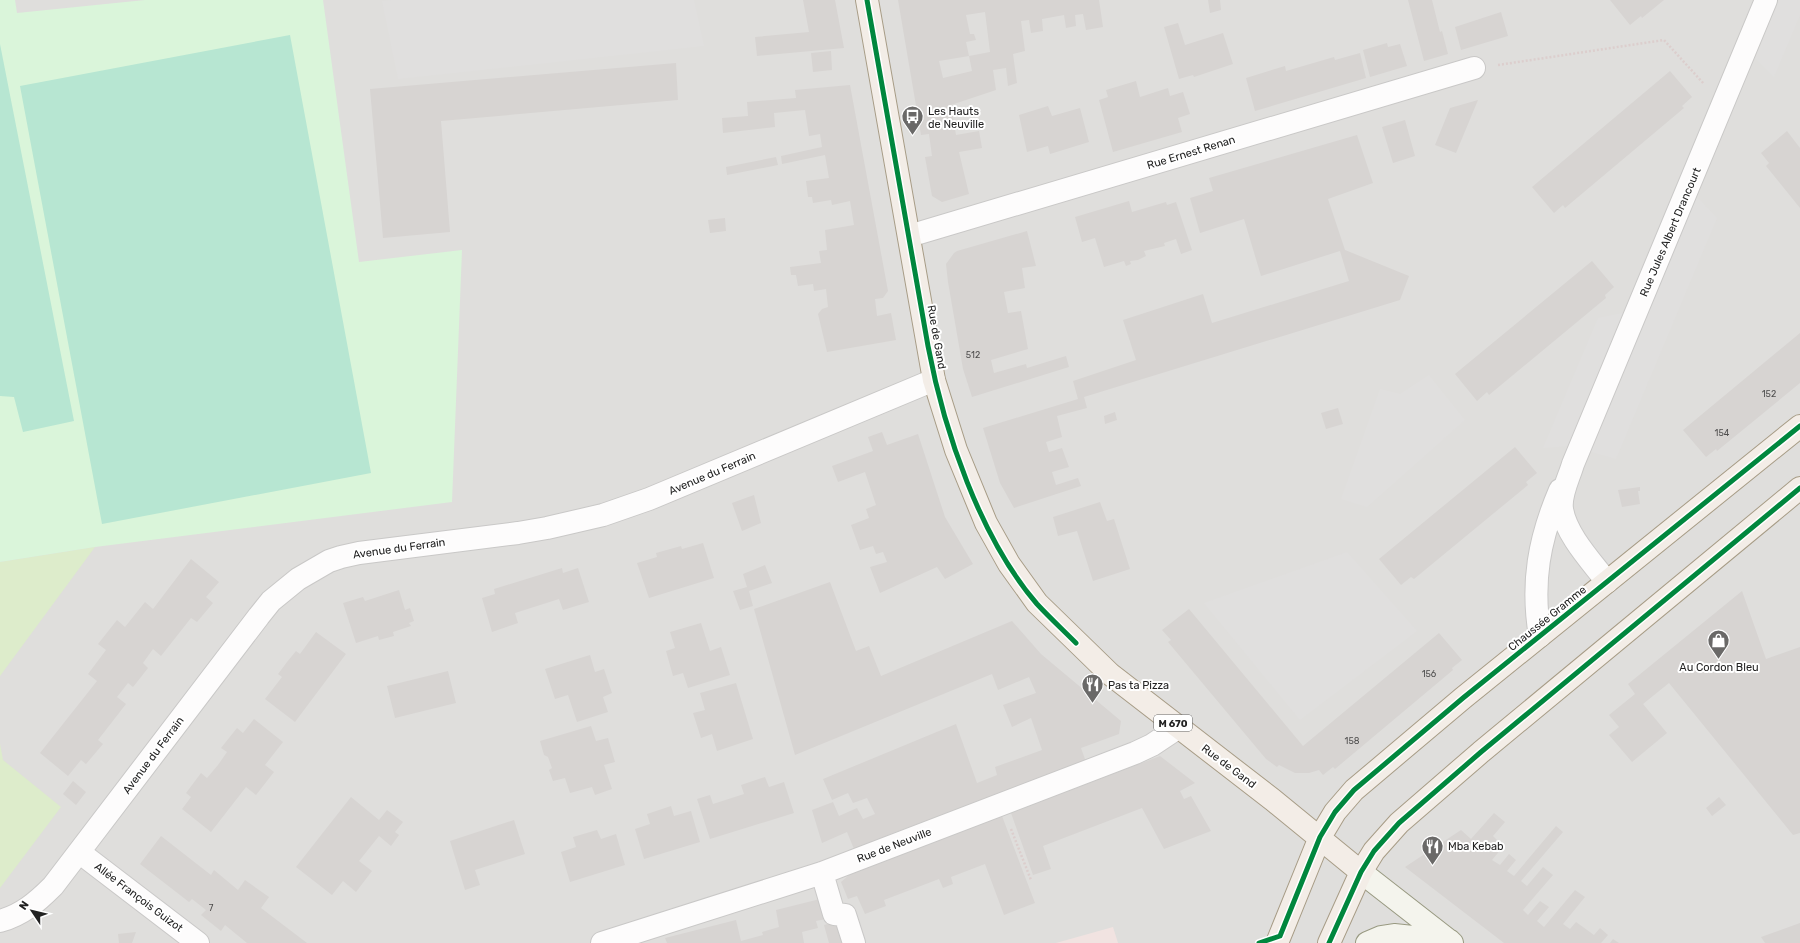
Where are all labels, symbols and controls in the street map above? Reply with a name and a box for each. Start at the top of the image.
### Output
bus stop icon: Les Hauts de Neuville [900,104,926,137]
place label: Les Hauts de Neuville [928,105,984,131]
street label: Rue Ernest Renan [1145,133,1237,172]
street label: Rue Jules Albert Drancourt [1637,165,1704,299]
street label: Rue de Gand [924,304,949,370]
house number: 512 [966,350,980,360]
house number: 152 [1762,389,1776,399]
house number: 154 [1715,428,1730,438]
street label: Avenue du Ferrain [667,449,758,498]
street label: Avenue du Ferrain [352,536,446,561]
street label: Chaussée Gramme [1506,583,1589,654]
shop icon: Au Cordon Bleu [1706,628,1732,661]
place label: Au Cordon Bleu [1679,661,1759,674]
house number: 156 [1422,669,1437,679]
restaurant icon: Pas ta Pizza [1080,672,1106,705]
place label: Pas ta Pizza [1108,679,1169,692]
street label: Avenue du Ferrain [120,714,187,796]
road number: M 670 [1154,715,1192,731]
house number: 158 [1345,736,1360,746]
street label: Rue de Gand [1199,742,1259,791]
street label: Rue de Neuville [855,825,933,866]
restaurant icon: Mba Kebab [1419,833,1445,866]
place label: Mba Kebab [1448,840,1504,853]
street label: Allée François Guizot [92,860,186,935]
north arrow [12,891,52,931]
text: N [17,899,32,913]
house number: 7 [209,903,214,913]

